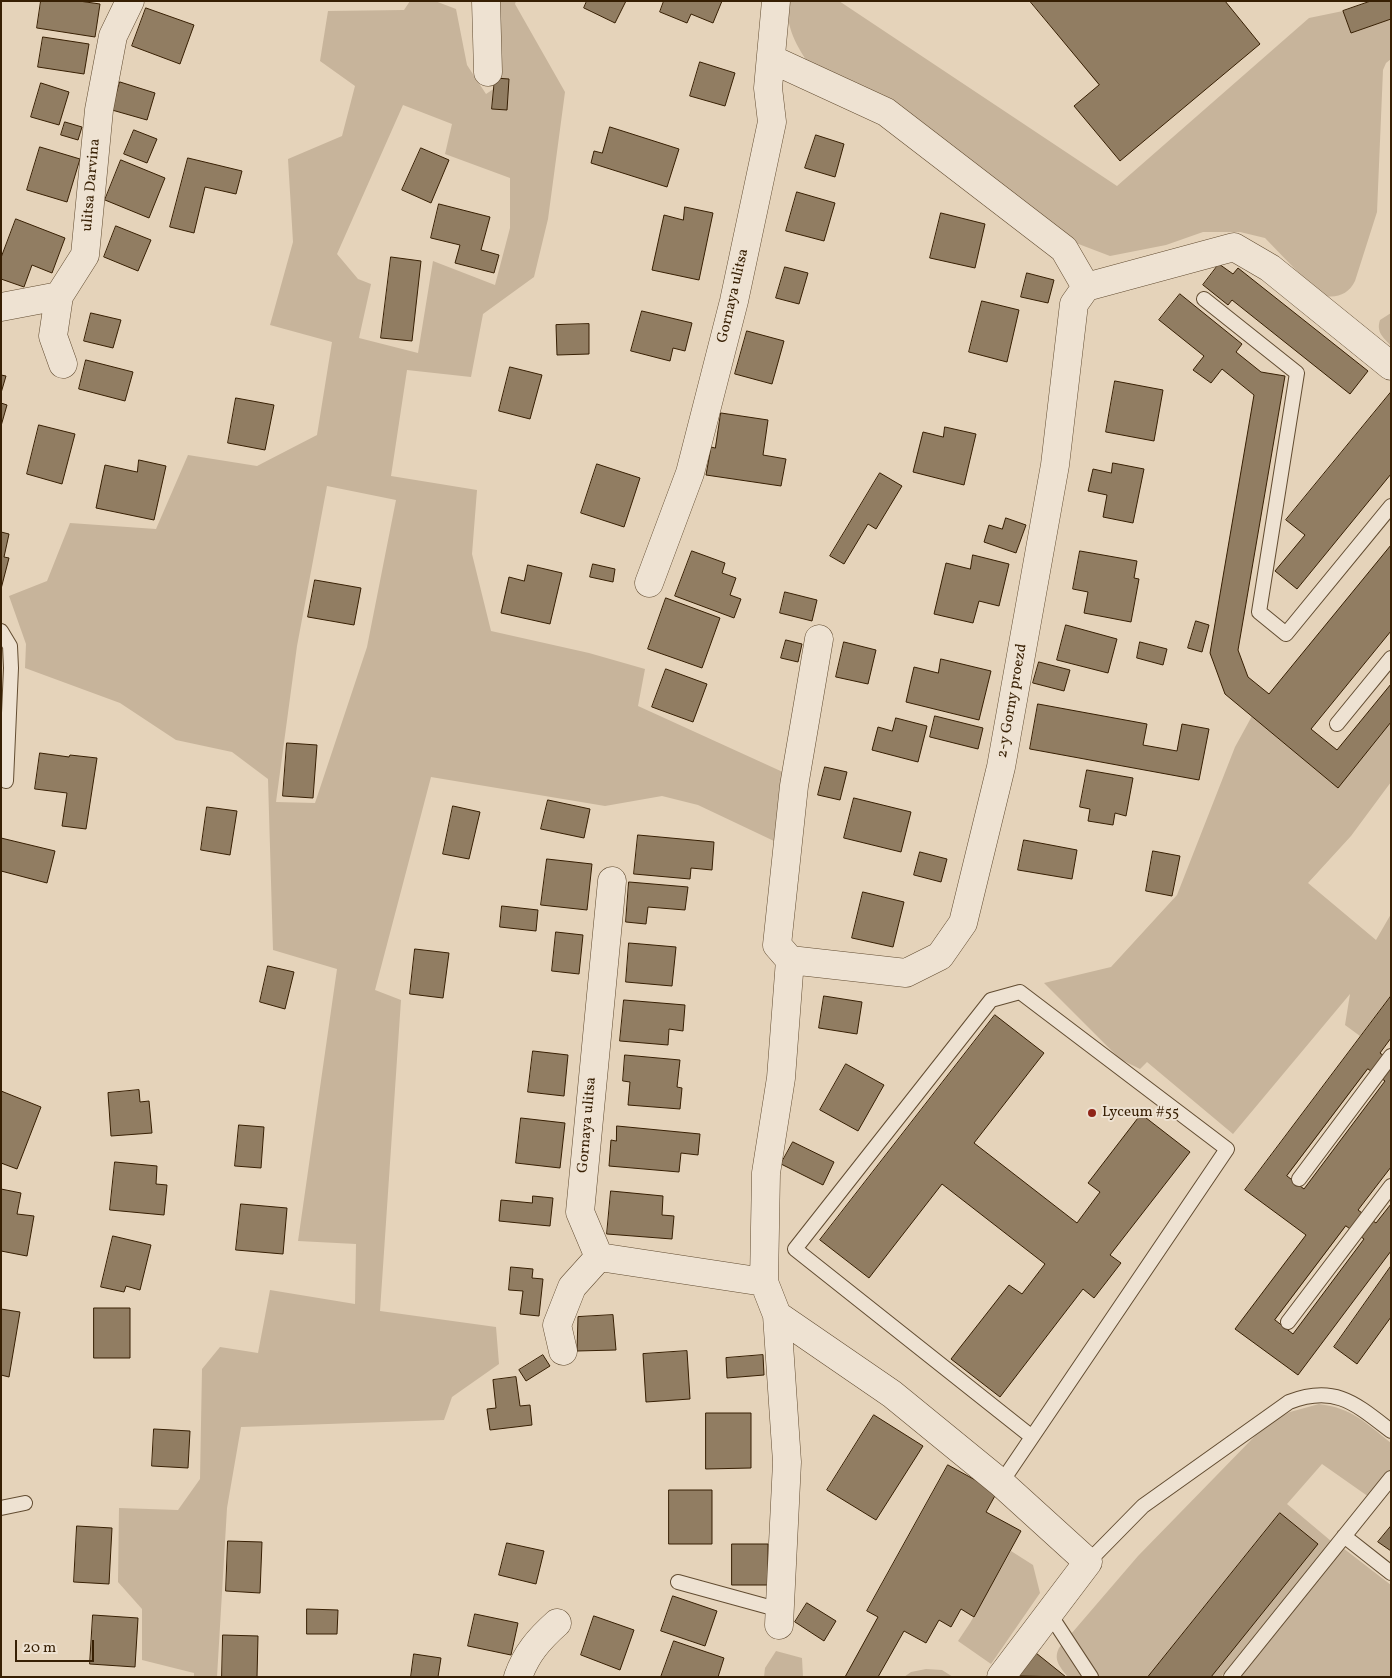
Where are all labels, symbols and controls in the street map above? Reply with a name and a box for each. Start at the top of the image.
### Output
street label: ulitsa Darvina [79,138,105,232]
street label: Gornaya ulitsa [714,247,754,345]
street label: 2-y Gorny proezd [994,642,1032,760]
street label: Gornaya ulitsa [575,1076,601,1174]
place label: Lyceum #55 [1102,1104,1179,1122]
marker: Lyceum #55 [1086,1107,1098,1119]
scale bar [18,1630,96,1662]
text: 20 m [23,1638,56,1659]

